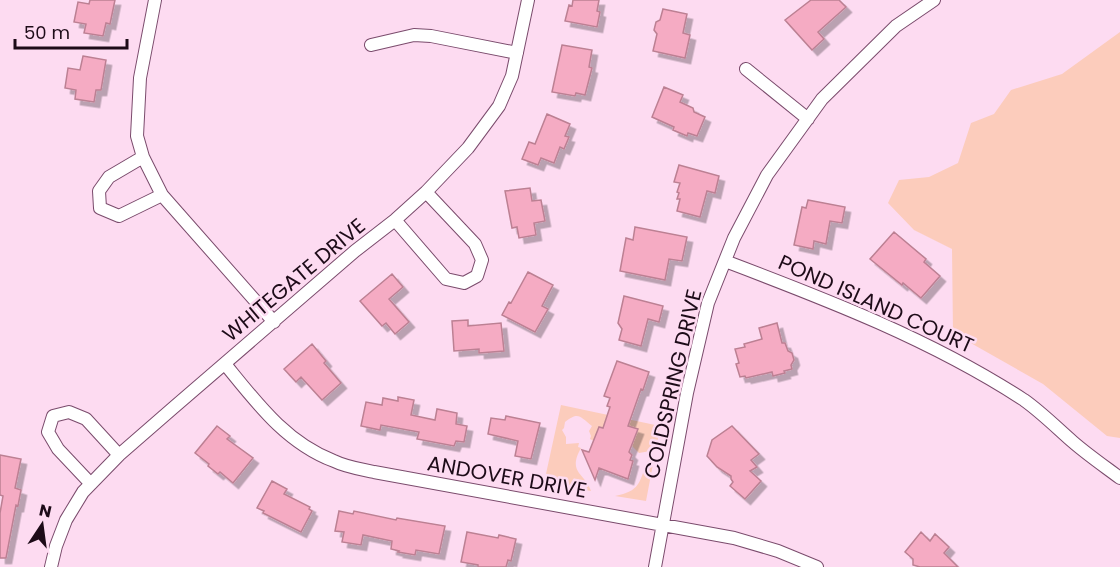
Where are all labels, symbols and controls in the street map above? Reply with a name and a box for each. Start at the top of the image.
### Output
scale bar [15,12,128,50]
text: 50 m [24,20,70,45]
street label: WHITEGATE DRIVE [216,211,371,348]
street label: POND ISLAND COURT [774,247,978,360]
street label: COLDSPRING DRIVE [637,286,708,481]
street label: ANDOVER DRIVE [425,448,589,505]
north arrow [12,495,72,555]
text: N [37,498,54,523]

